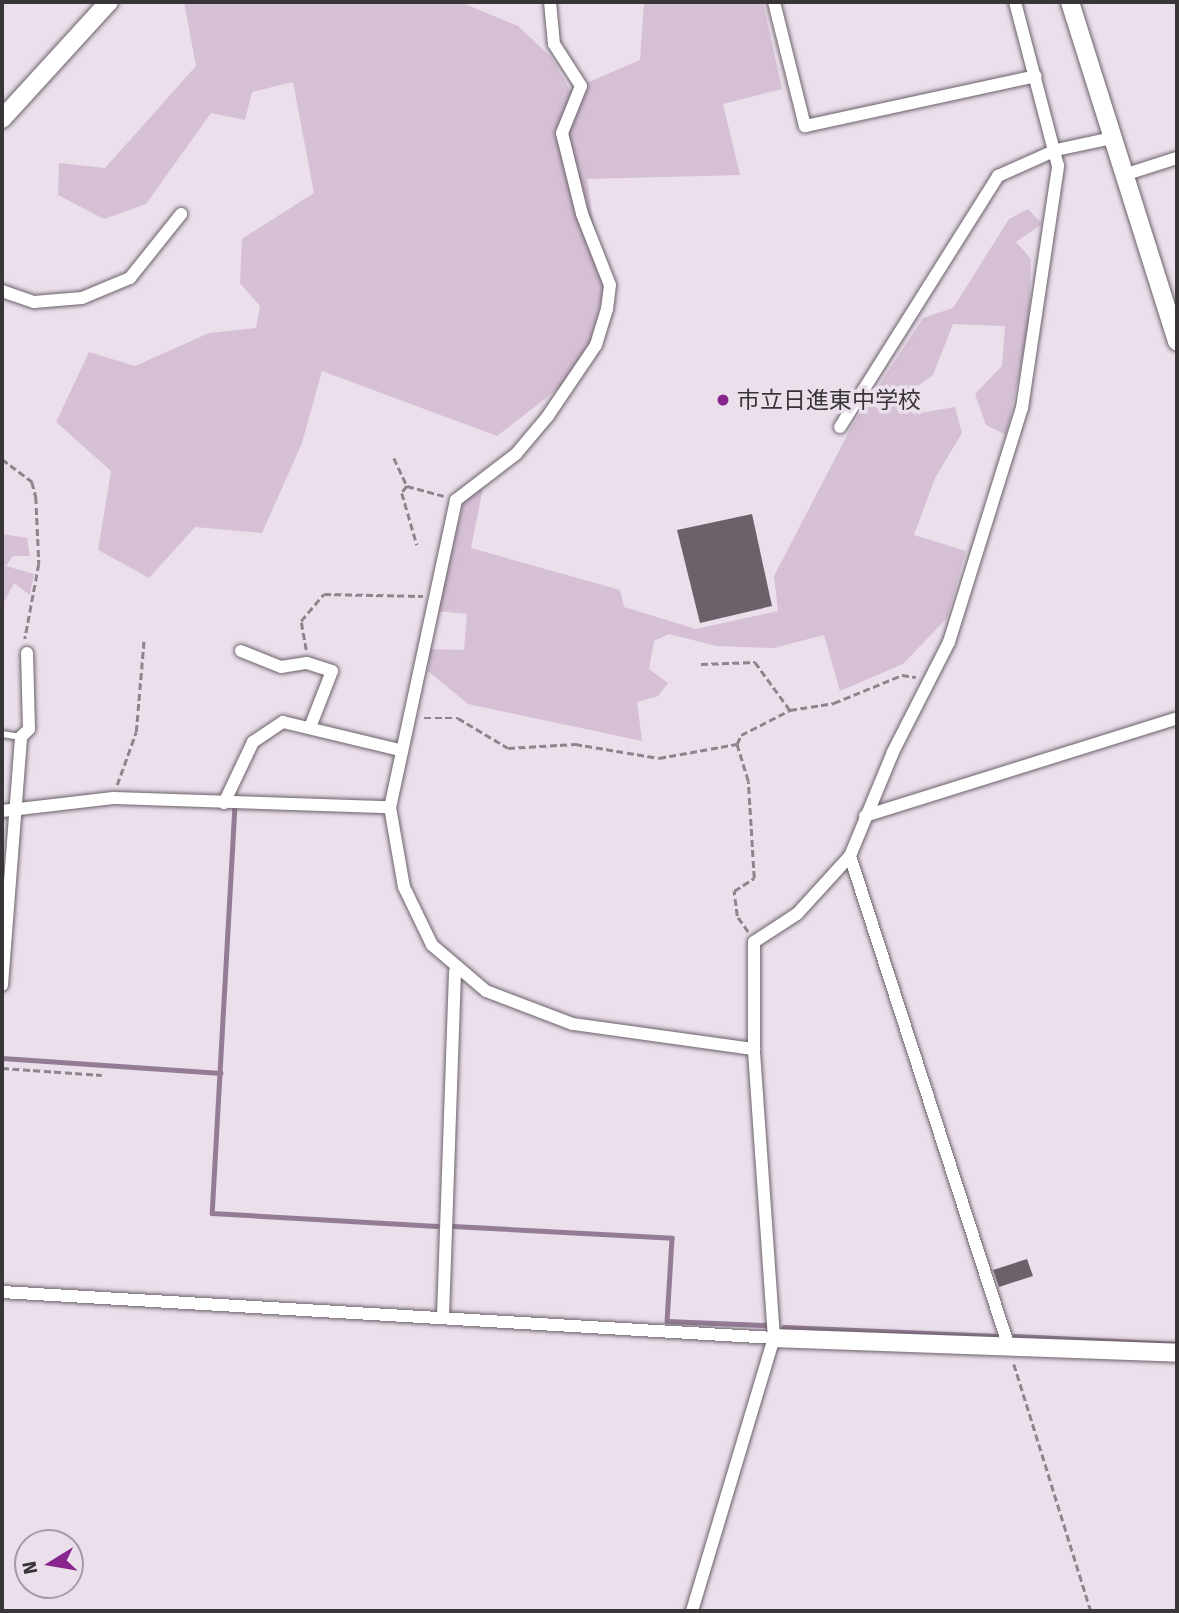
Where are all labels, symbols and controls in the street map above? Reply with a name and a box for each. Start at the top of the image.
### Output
place label: 市立日進東中学校 [737,386,921,414]
marker: 市立日進東中学校 [715,392,731,408]
north arrow [14,1529,84,1599]
text: N [17,1559,42,1576]

